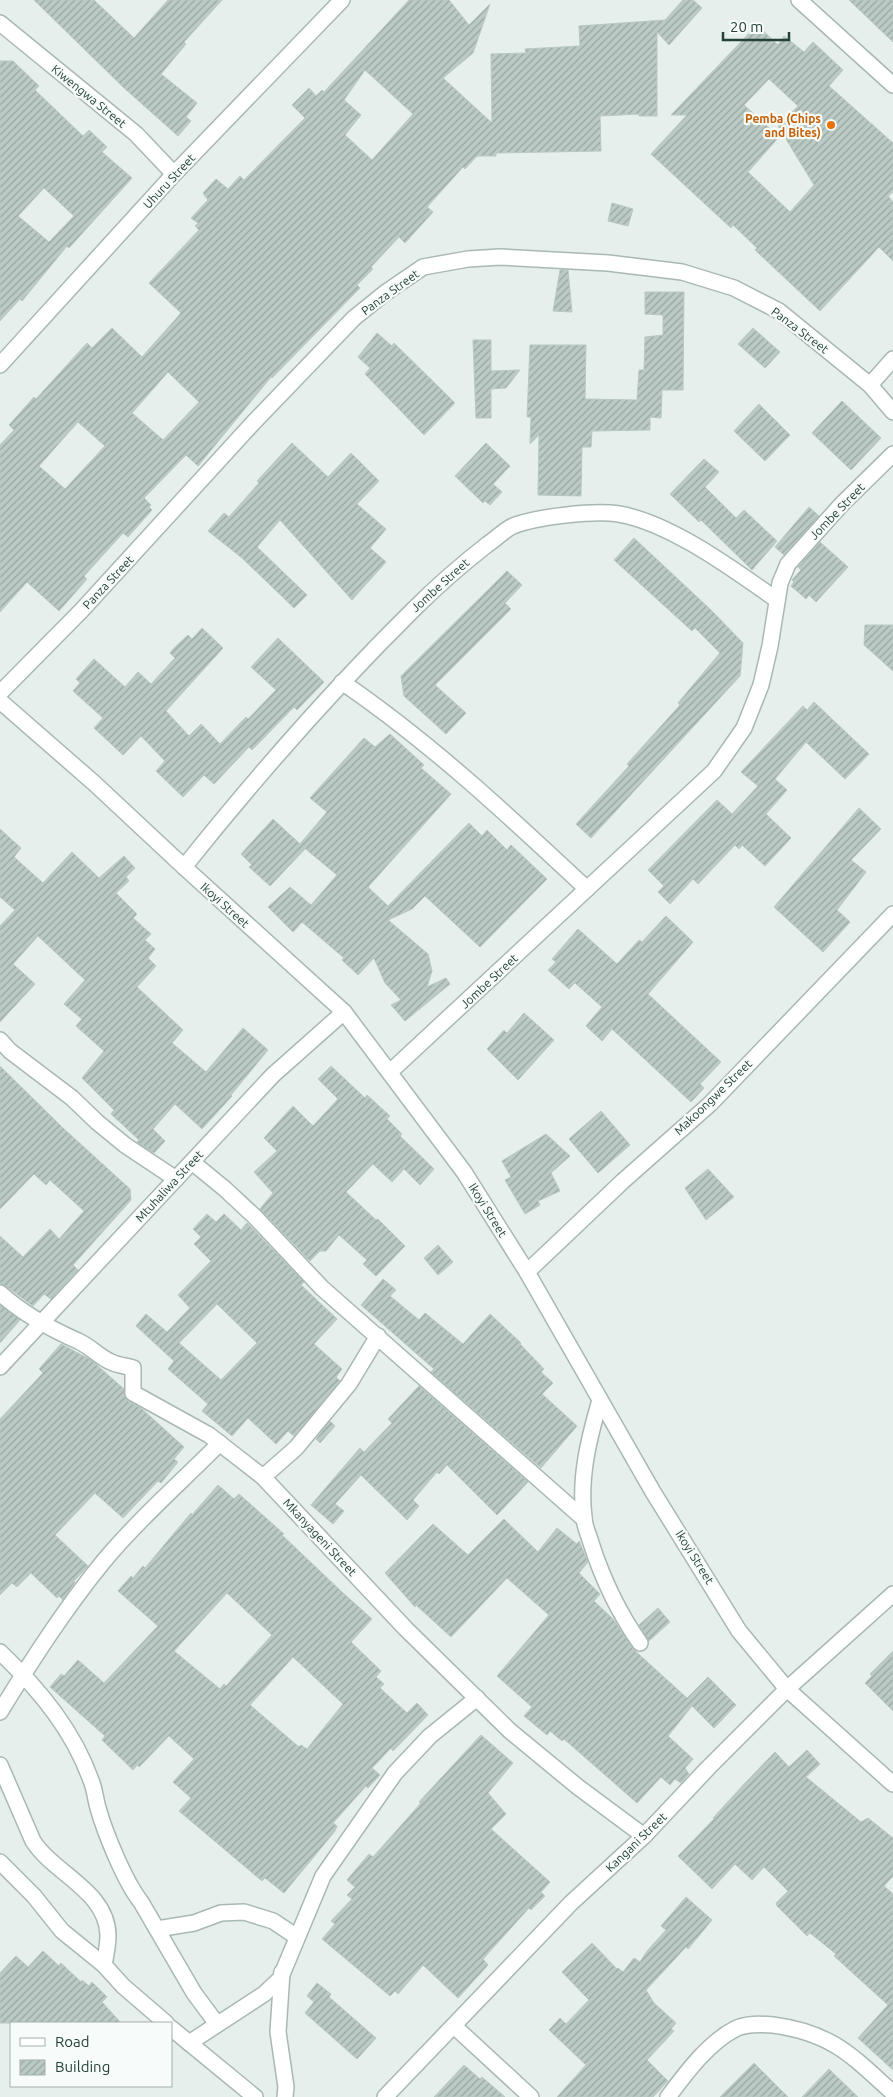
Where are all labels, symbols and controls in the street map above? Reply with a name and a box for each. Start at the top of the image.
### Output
scale bar [723,10,789,42]
text: 20 m [730,18,763,35]
street label: Kiwengwa Street [49,62,129,130]
place label: Pemba (Chips and Bites) [745,112,821,140]
marker: Pemba (Chips and Bites) [825,119,837,131]
street label: Uhuru Street [141,151,198,211]
street label: Panza Street [359,267,422,317]
street label: Panza Street [769,304,831,356]
street label: Jombe Street [807,480,867,542]
street label: Panza Street [80,552,136,611]
street label: Jombe Street [408,556,472,614]
street label: Ikoyi Street [198,880,252,930]
street label: Jombe Street [458,951,520,1011]
street label: Makoongwe Street [672,1057,755,1137]
street label: Mtuhaliwa Street [133,1147,206,1224]
street label: Ikoyi Street [466,1181,510,1239]
street label: Mkanyageni Street [281,1496,359,1579]
street label: Ikoyi Street [673,1528,717,1586]
street label: Kangani Street [603,1810,669,1874]
legend [10,2022,172,2087]
text: Road [55,2033,90,2050]
text: Building [55,2058,110,2075]

